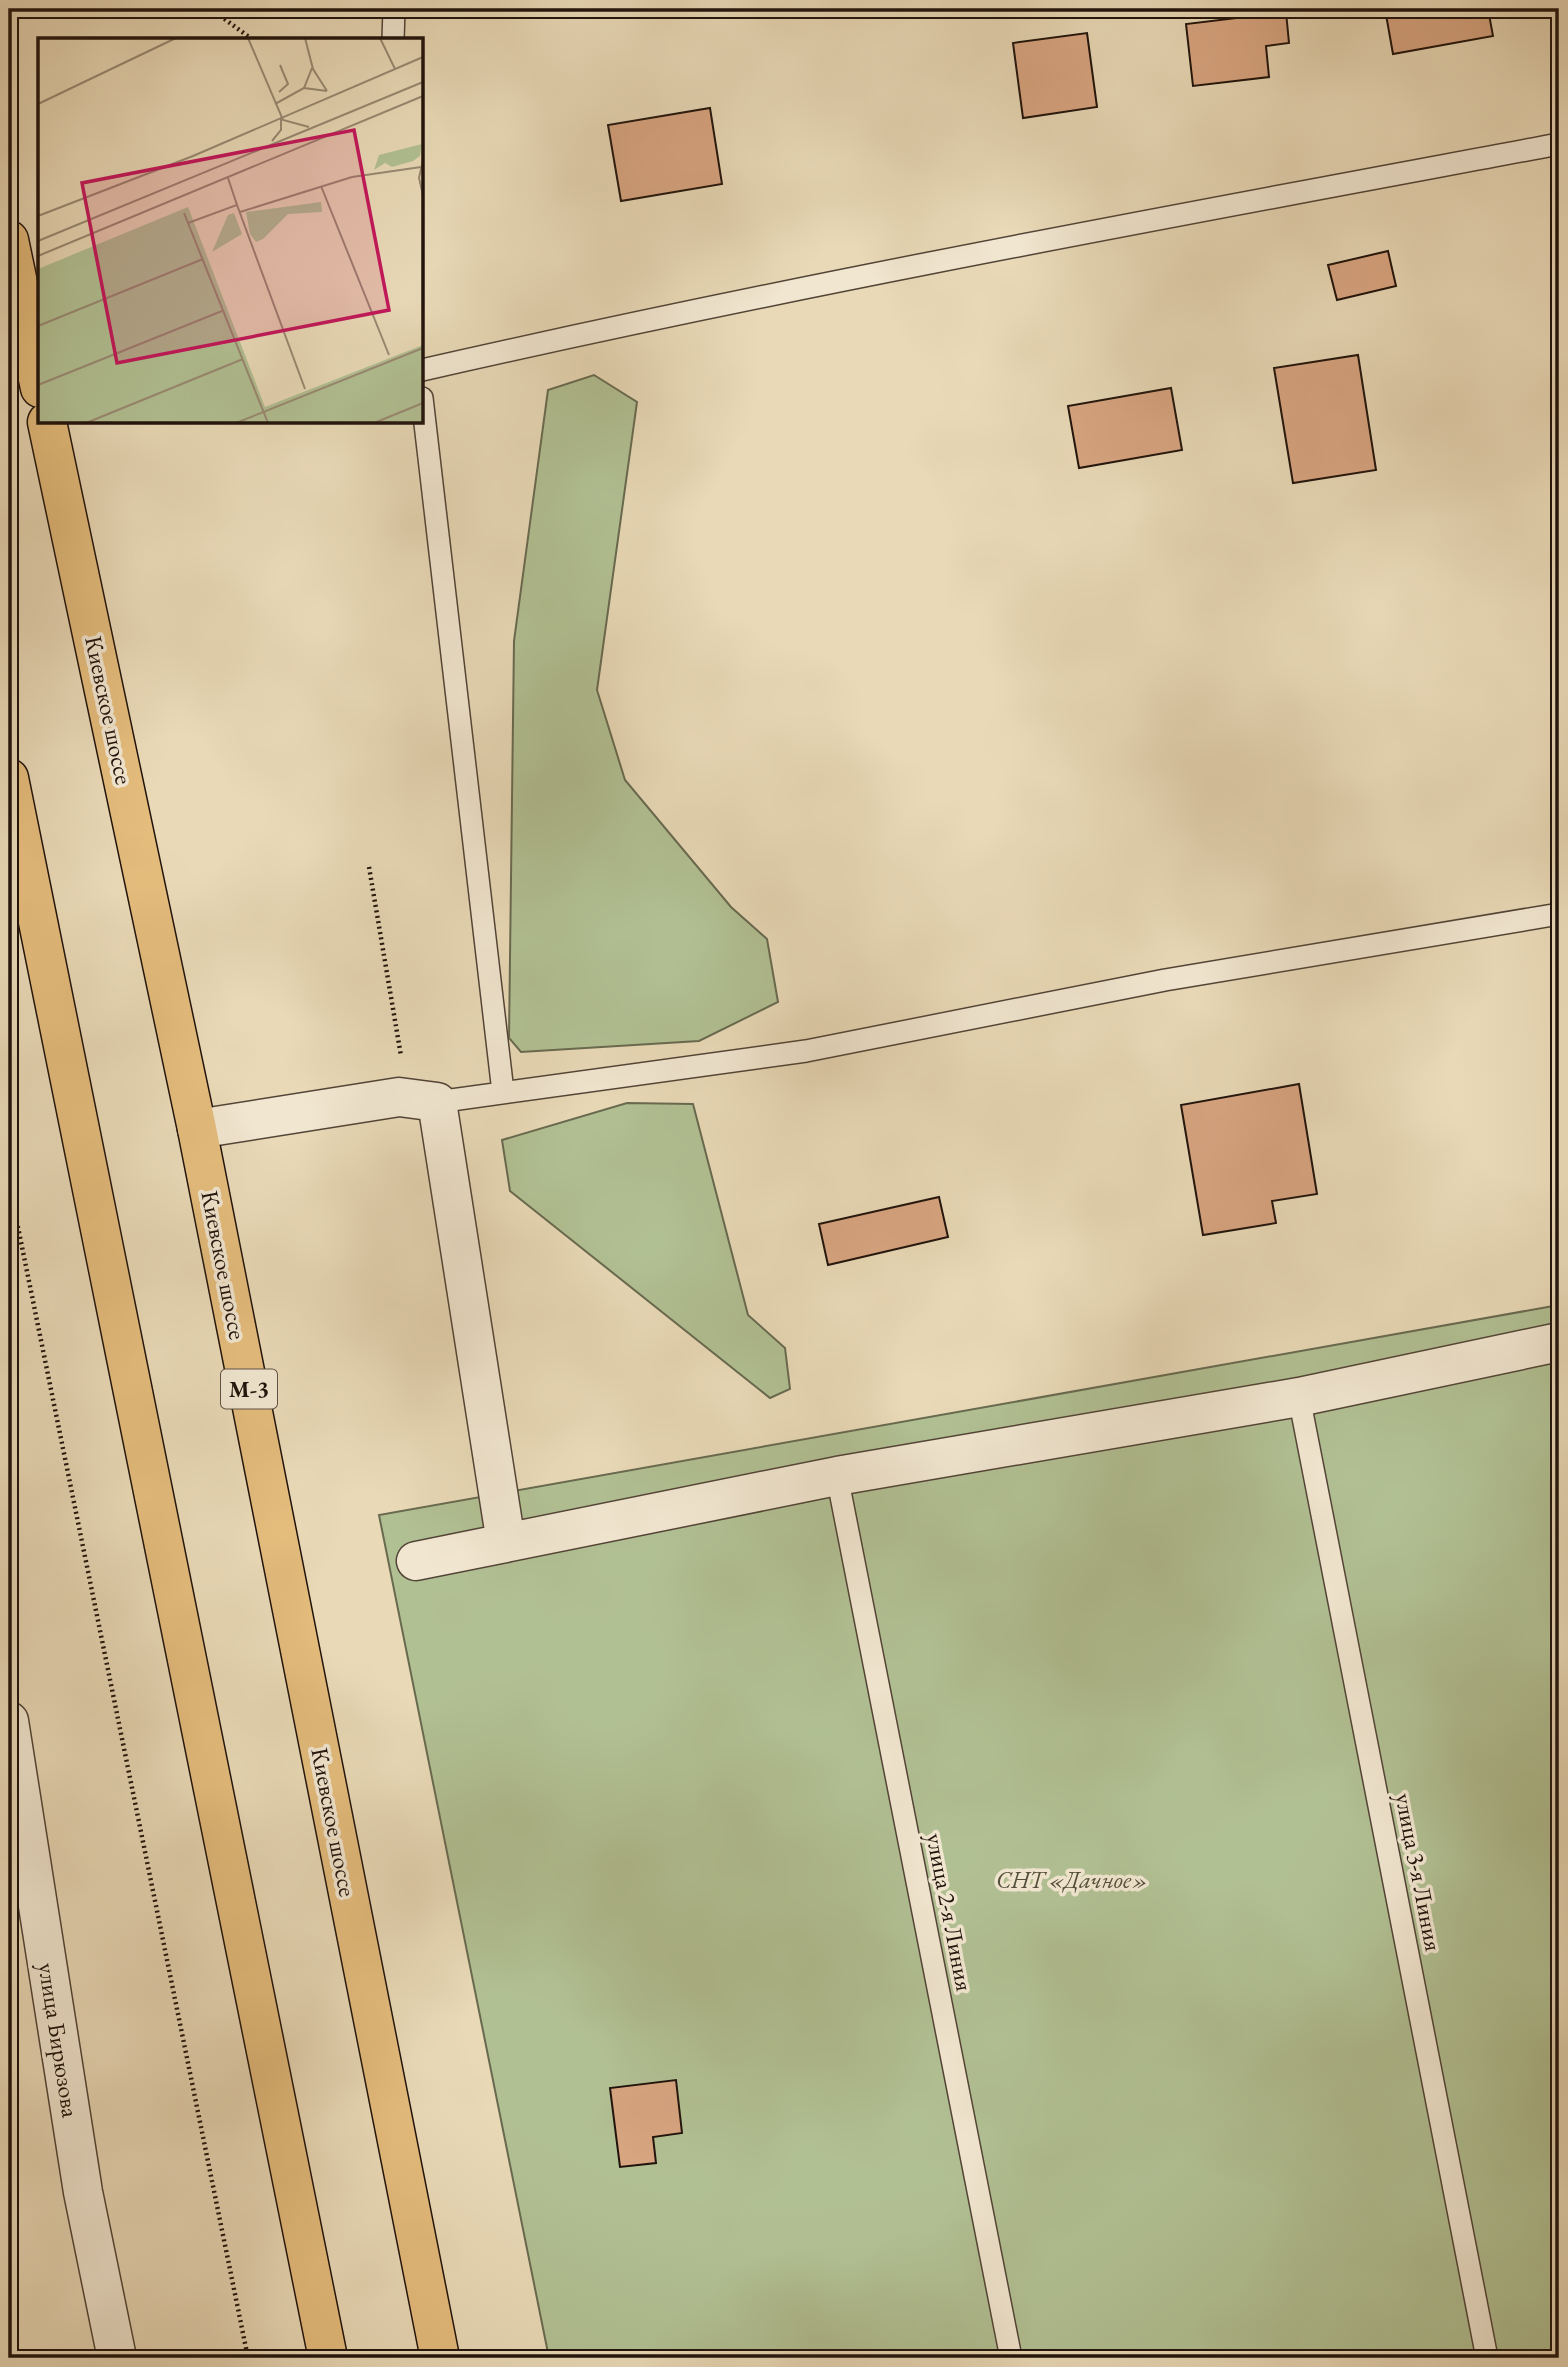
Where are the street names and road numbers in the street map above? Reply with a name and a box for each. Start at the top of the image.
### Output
street label: Киевское шоссе [78,633,140,787]
street label: Киевское шоссе [194,1188,254,1342]
road number: М-3 [221,1370,277,1408]
street label: Киевское шоссе [304,1745,364,1899]
street label: улица 3-я Линия [1389,1790,1450,1954]
street label: улица 2-я Линия [920,1830,981,1994]
street label: улица Бирюзова [31,1960,87,2120]

